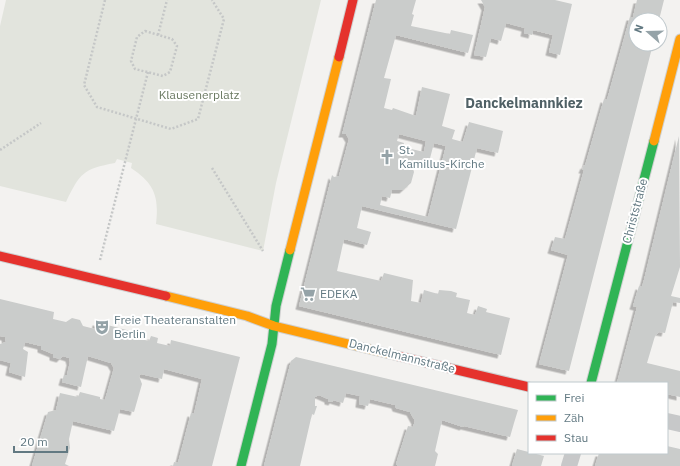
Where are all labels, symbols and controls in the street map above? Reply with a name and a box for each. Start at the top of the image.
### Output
north arrow [628,12,668,52]
text: N [631,22,647,35]
park label: Klausenerplatz [159,87,240,102]
district label: Danckelmannkiez [465,94,583,112]
place label: St. Kamillus-Kirche [399,142,485,171]
church icon: St. Kamillus-Kirche [378,148,396,166]
street label: Christstraße [619,176,650,245]
supermarket icon: EDEKA [299,285,317,303]
place label: EDEKA [320,286,358,301]
place label: Freie Theateranstalten Berlin [114,312,236,341]
theatre icon: Freie Theateranstalten Berlin [93,318,111,336]
street label: Danckelmannstraße [348,335,457,376]
legend [528,382,668,454]
text: Frei [564,390,584,405]
text: Zäh [564,410,584,425]
scale bar [14,428,67,454]
text: Stau [564,430,588,445]
text: 20 m [20,434,48,449]

